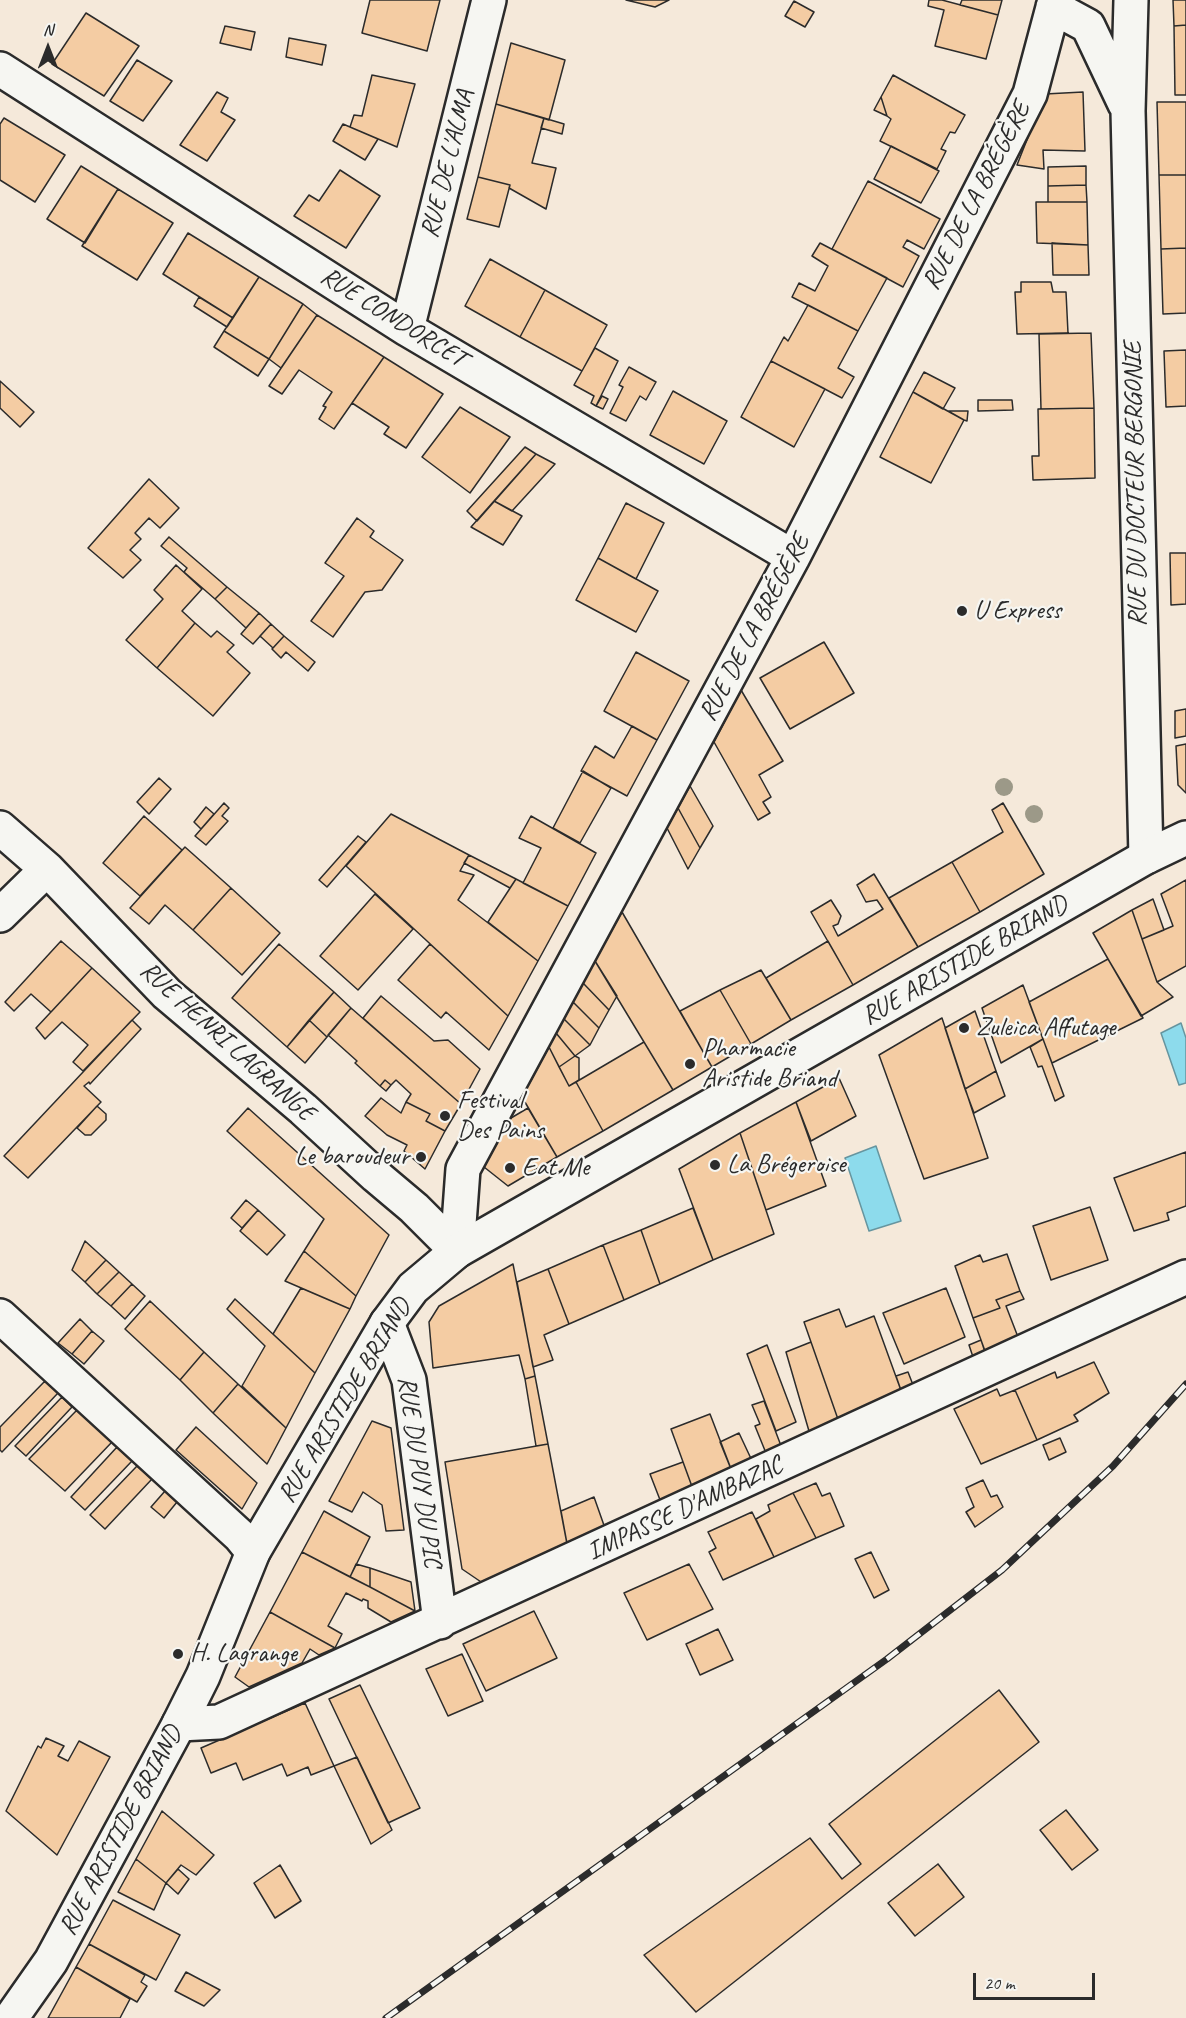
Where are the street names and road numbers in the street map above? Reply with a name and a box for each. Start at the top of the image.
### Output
street label: RUE DE L'ALMA [415,87,481,241]
street label: RUE DE LA BRÉGÈRE [916,97,1038,295]
street label: RUE CONDORCET [314,261,472,375]
street label: RUE DU DOCTEUR BERGONIE [1118,341,1154,627]
street label: RUE DE LA BRÉGÈRE [693,529,817,727]
street label: RUE ARISTIDE BRIAND [856,889,1074,1033]
street label: RUE HENRI LAGRANGE [133,955,321,1129]
street label: RUE ARISTIDE BRIAND [272,1293,418,1509]
street label: RUE DU PUY DU PIC [390,1374,448,1570]
street label: IMPASSE D'AMBAZAC [582,1450,788,1568]
street label: RUE ARISTIDE BRIAND [53,1721,189,1941]

